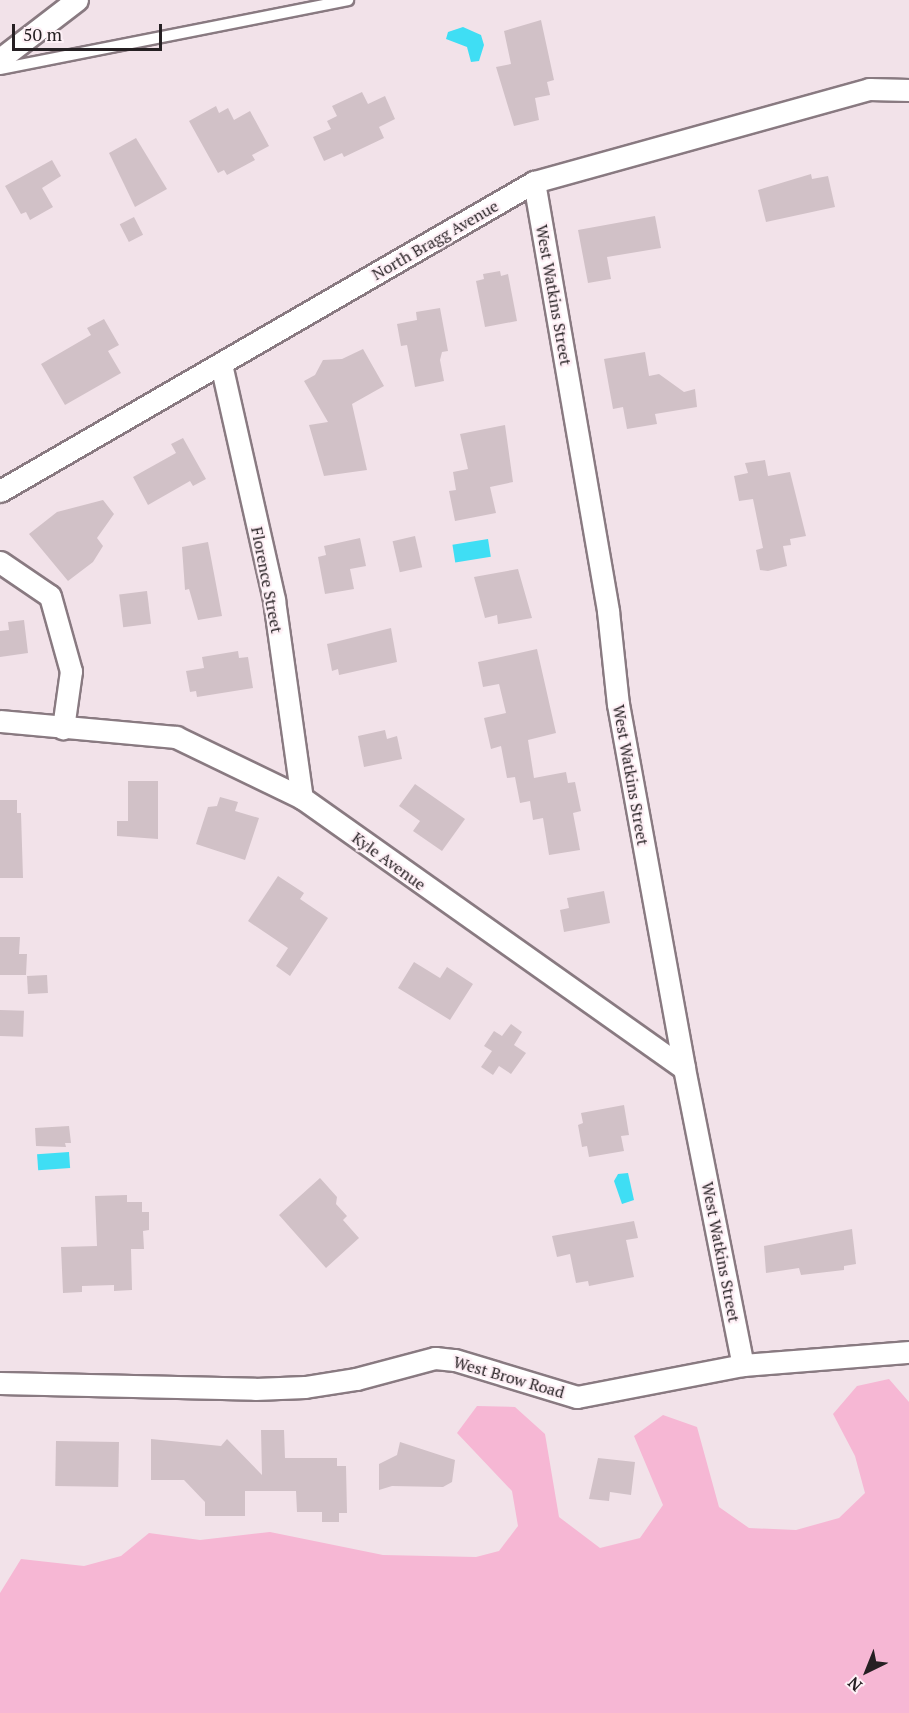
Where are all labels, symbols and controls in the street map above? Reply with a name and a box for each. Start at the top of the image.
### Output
scale bar [15,12,165,50]
text: 50 m [23,22,62,46]
street label: North Bragg Avenue [368,196,502,284]
street label: West Watkins Street [532,223,576,367]
street label: Florence Street [247,525,287,635]
street label: West Watkins Street [609,703,653,847]
street label: Kyle Avenue [348,828,430,894]
street label: West Watkins Street [698,1180,744,1324]
street label: West Brow Road [451,1352,567,1402]
north arrow [837,1641,897,1701]
text: N [843,1672,867,1696]

